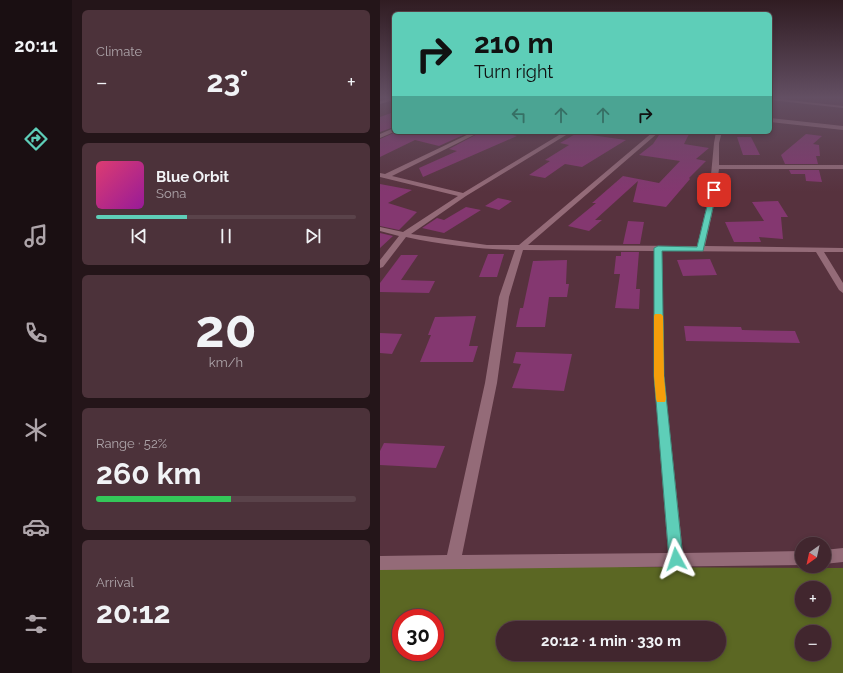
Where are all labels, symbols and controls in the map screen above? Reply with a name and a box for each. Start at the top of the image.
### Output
text: 210 m [474,27,554,60]
icon: right [408,28,460,80]
text: 20:11 [14,35,58,56]
text: Climate [96,44,142,59]
text: Turn right [474,61,553,82]
text: 23° [206,64,248,99]
text: − [96,69,108,95]
text: + [347,69,356,95]
icon: left [508,104,530,126]
icon: ahead [550,104,572,126]
icon: ahead [592,104,614,126]
icon: right [634,104,656,126]
icon: directions [22,125,50,153]
text: Blue Orbit [156,168,229,186]
pin [697,173,731,207]
icon: arrive [703,179,725,201]
text: Sona [156,186,186,201]
icon: music [22,222,50,250]
icon: previous [128,225,150,247]
icon: pause [215,225,237,247]
icon: next [302,225,324,247]
text: 20 [195,298,257,359]
icon: phone [22,319,50,347]
text: km/h [209,355,243,370]
icon: climate [22,416,50,444]
text: Range · 52% [96,436,167,451]
text: 260 km [96,456,201,491]
icon: car [22,513,50,541]
north arrow [795,537,831,573]
map controls [795,537,831,661]
position arrow [655,538,697,580]
text: Arrival [96,575,134,590]
button: + [795,581,831,617]
text: 20:12 [96,595,171,630]
speed limit sign: 30 [392,609,444,661]
icon: filters [22,610,50,638]
button: − [795,625,831,661]
text: 20:12 · 1 min · 330 m [541,632,681,650]

